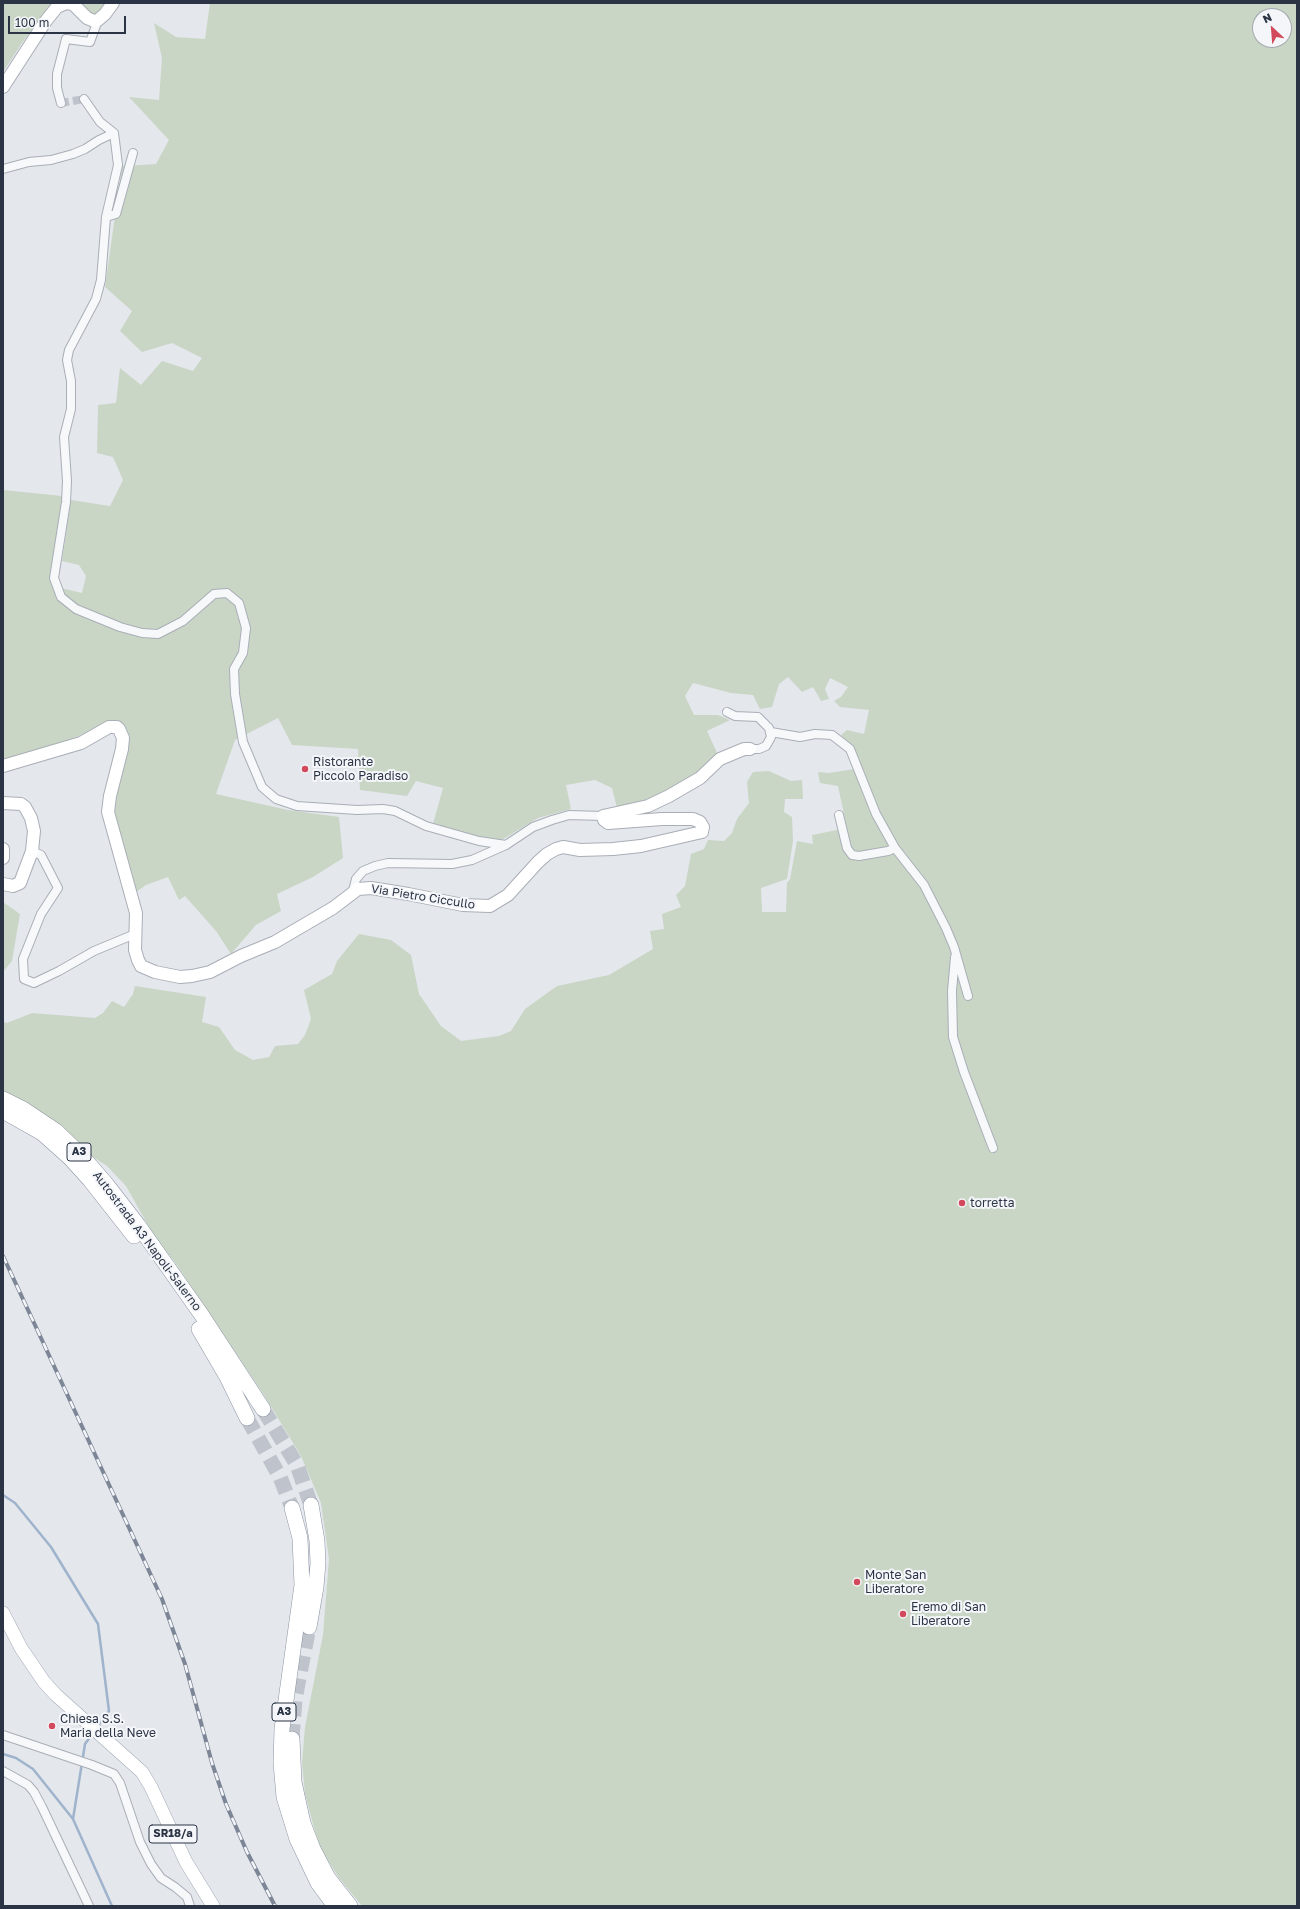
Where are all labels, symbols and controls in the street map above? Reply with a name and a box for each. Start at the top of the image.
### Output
scale bar [10,8,128,34]
north arrow [1252,8,1292,48]
text: N [1260,10,1274,25]
text: 100 m [15,15,49,30]
place label: Ristorante Piccolo Paradiso [313,755,408,783]
marker: Ristorante Piccolo Paradiso [300,764,310,774]
street label: Via Pietro Ciccullo [370,882,476,912]
road number: A3 [67,1143,91,1161]
street label: Autostrada A3 Napoli-Salerno [90,1168,204,1314]
place label: torretta [970,1196,1014,1210]
marker: torretta [957,1198,967,1208]
place label: Monte San Liberatore [865,1568,926,1596]
marker: Monte San Liberatore [852,1577,862,1587]
place label: Eremo di San Liberatore [911,1600,986,1628]
marker: Eremo di San Liberatore [898,1609,908,1619]
road number: A3 [272,1703,296,1721]
place label: Chiesa S.S. Maria della Neve [60,1712,156,1740]
marker: Chiesa S.S. Maria della Neve [47,1721,57,1731]
road number: SR18/a [149,1825,197,1843]

